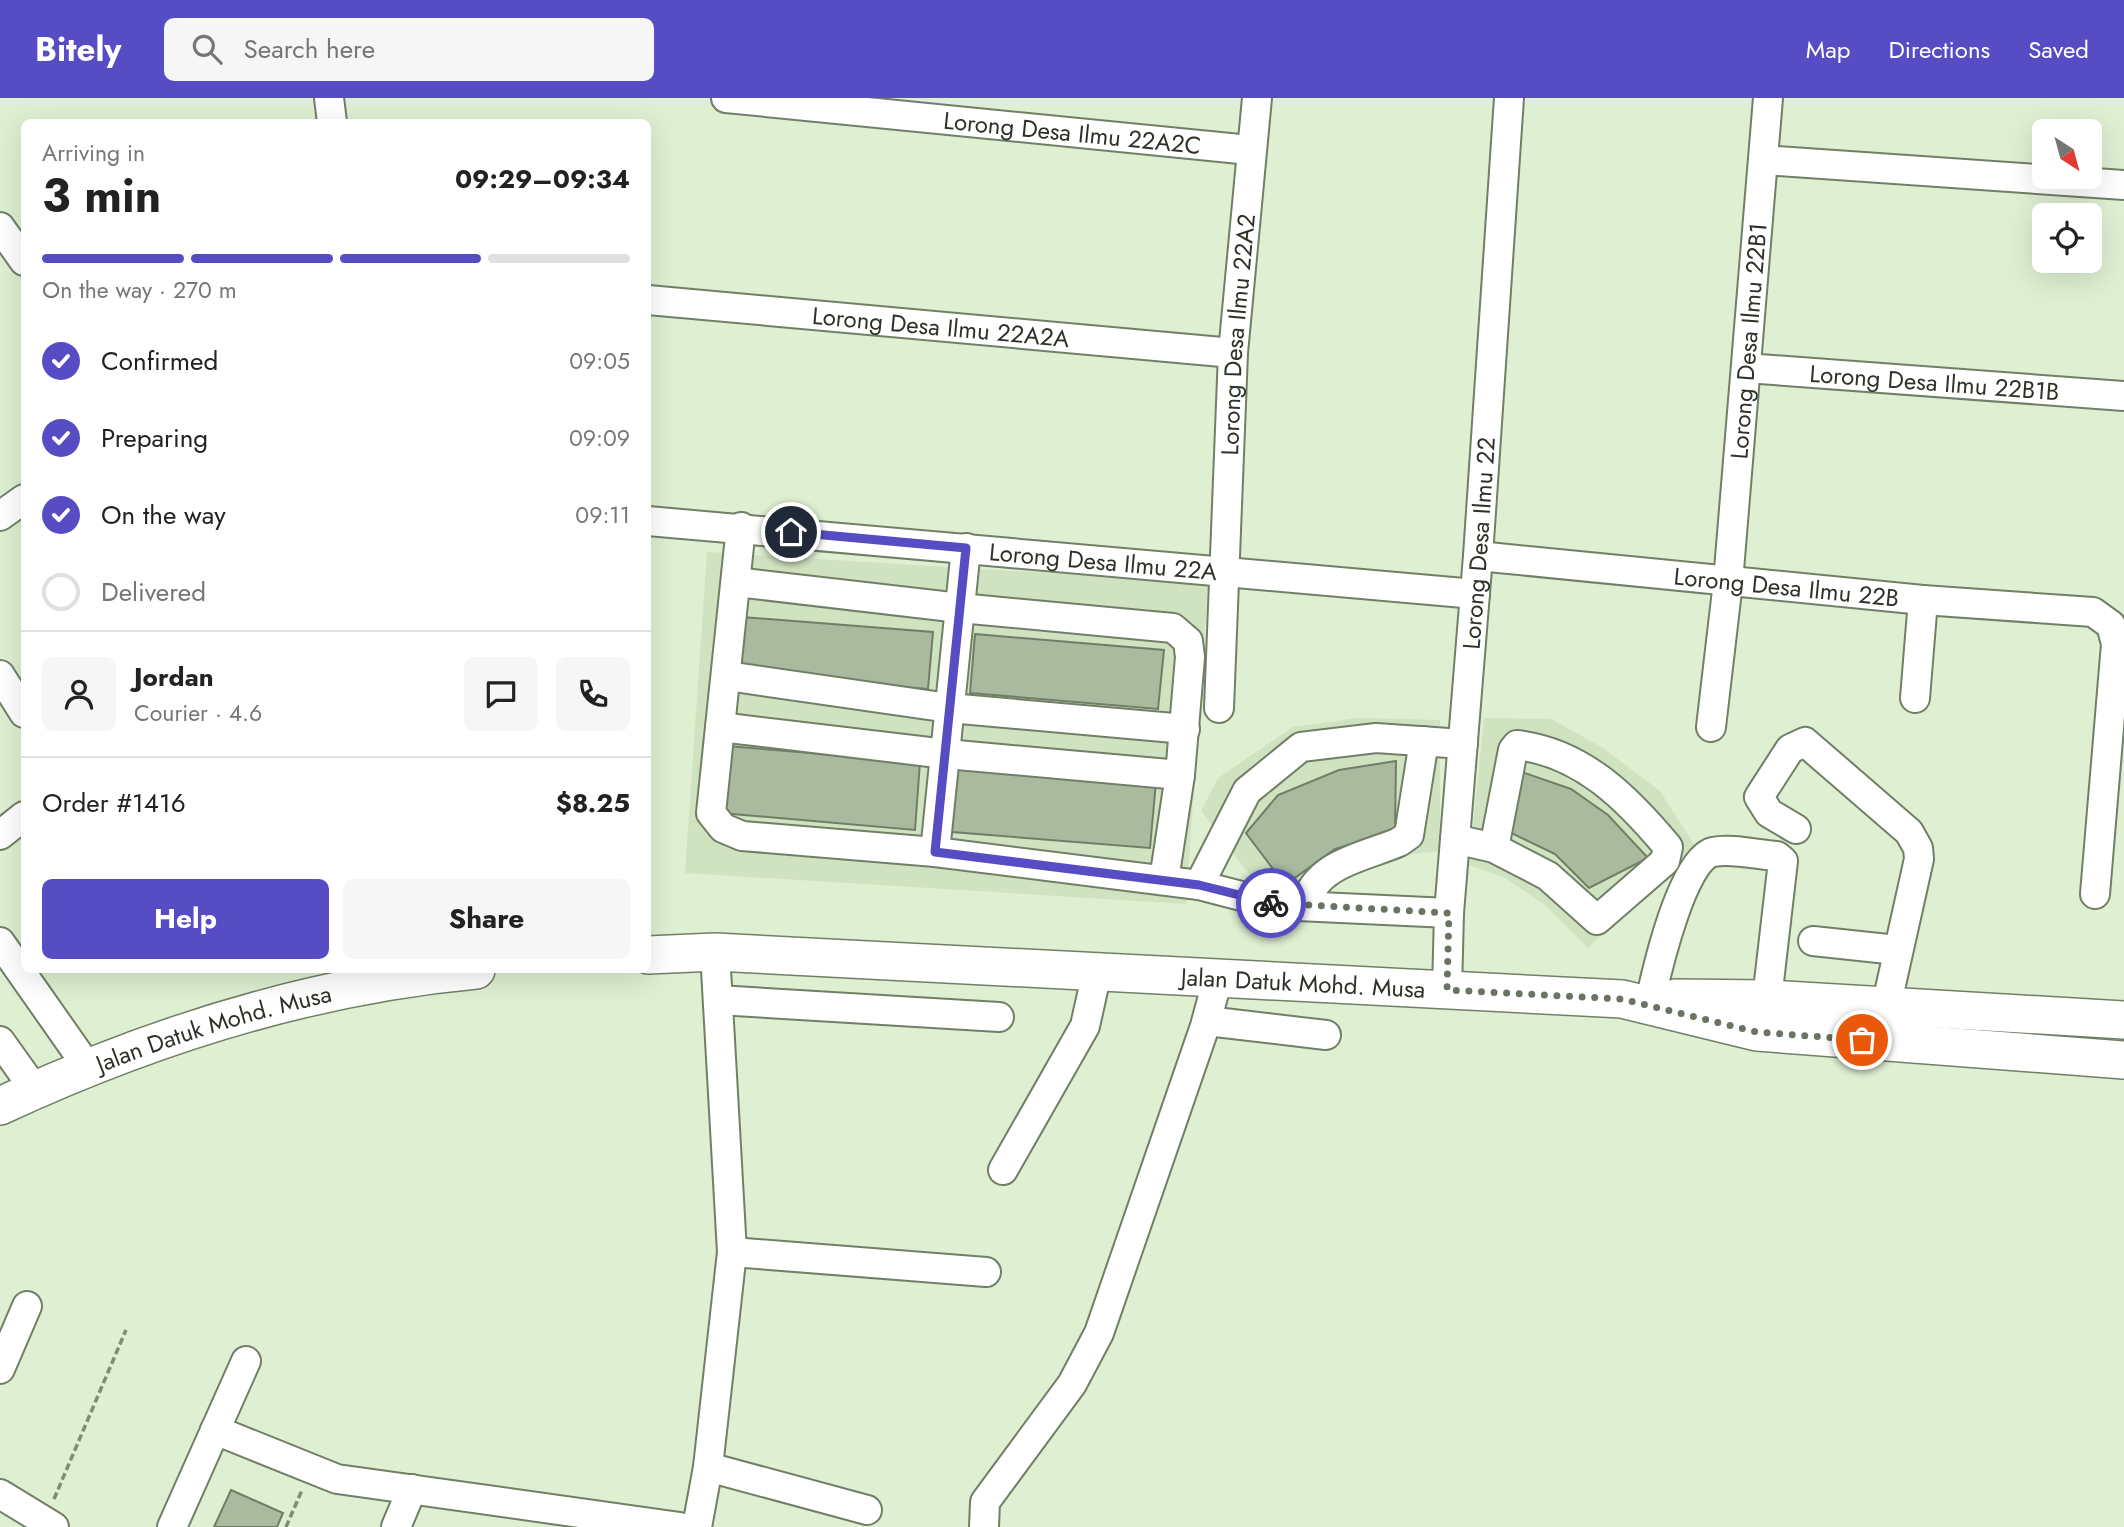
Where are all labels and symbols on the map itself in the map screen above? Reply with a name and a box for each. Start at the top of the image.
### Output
street label: Lorong Desa Ilmu 22A2C [942,102,1203,163]
north arrow [2032,119,2102,189]
street label: Lorong Desa Ilmu 22A2 [1211,212,1264,456]
street label: Lorong Desa Ilmu 22B1 [1721,221,1775,460]
street label: Lorong Desa Ilmu 22A2A [811,297,1071,356]
street label: Lorong Desa Ilmu 22B1B [1808,355,2061,409]
street label: Lorong Desa Ilmu 22 [1453,436,1504,651]
pin [761,502,821,562]
street label: Lorong Desa Ilmu 22A [988,534,1219,589]
street label: Lorong Desa Ilmu 22B [1672,558,1901,615]
courier [1236,868,1306,938]
street label: Jalan Datuk Mohd. Musa [1177,959,1426,1006]
street label: Jalan Datuk Mohd. Musa [88,975,335,1082]
pin [1832,1010,1892,1070]

